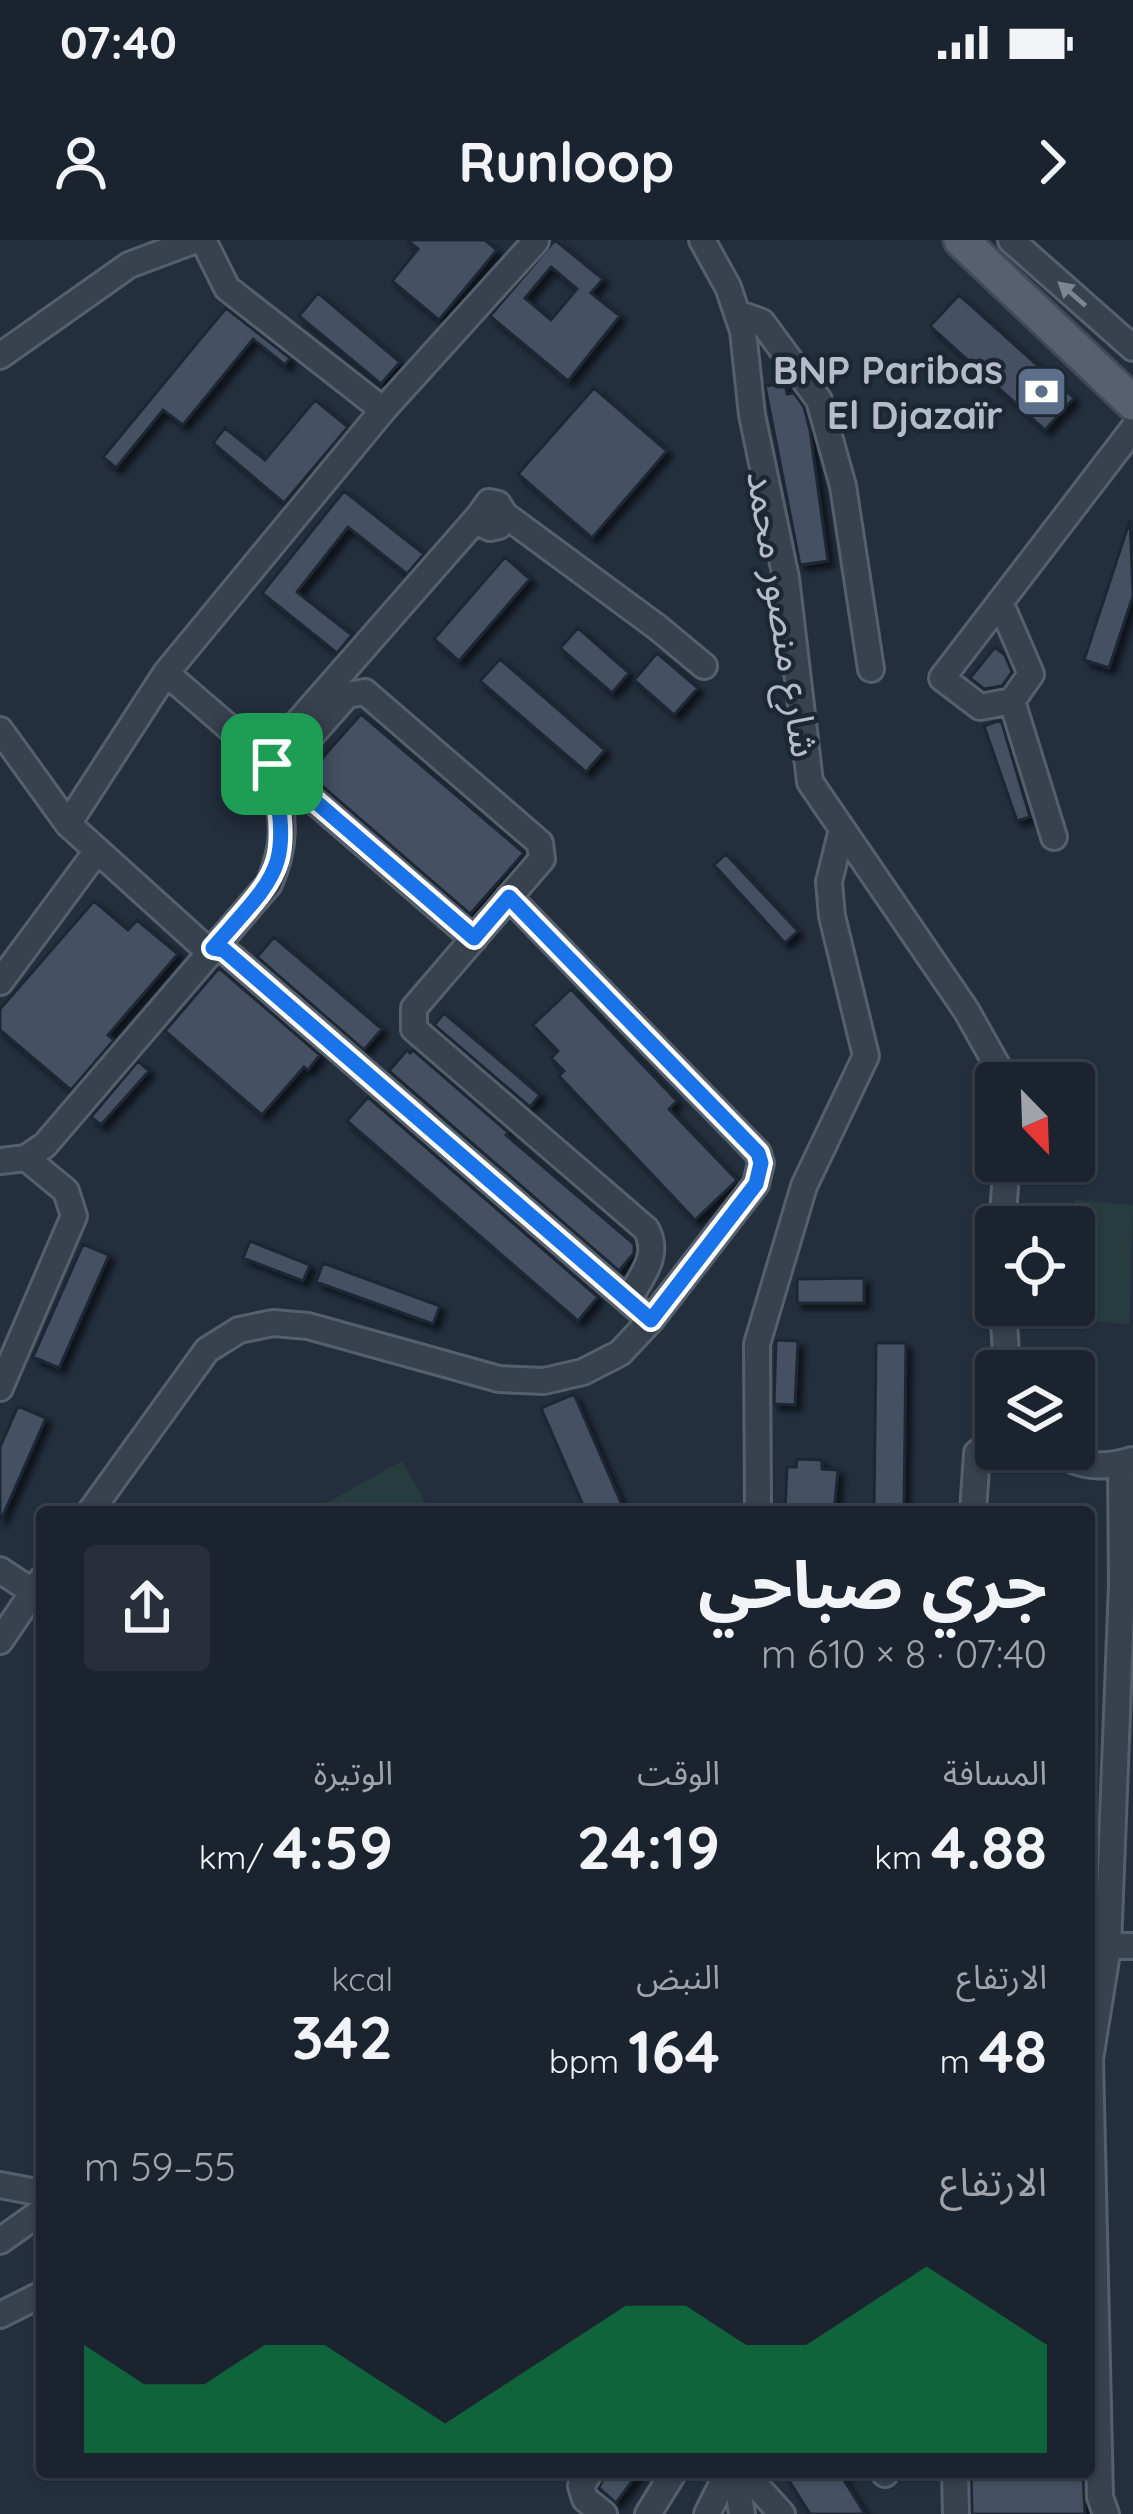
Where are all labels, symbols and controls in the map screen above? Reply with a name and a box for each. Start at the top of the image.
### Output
text: 07:40 [60,14,177,70]
text: Runloop [459,128,674,196]
icon: person [48,129,114,195]
icon: forward [1019,129,1085,195]
one-way arrow [1057,281,1087,308]
place label: BNP Paribas El Djazaïr [773,345,1003,439]
bank icon: BNP Paribas El Djazaïr [1014,363,1070,419]
street label: شارع منصور محمد [732,467,831,762]
pin [221,713,323,815]
icon: arrive [239,731,305,797]
north arrow [975,1062,1095,1182]
map controls [975,1062,1095,1470]
button: locate [975,1206,1095,1326]
button: layers [975,1350,1095,1470]
text: جري صباحي [698,1542,1047,1625]
button: share [84,1545,210,1671]
text: 07:40 · 8 × 610 m [761,1629,1047,1678]
text: الوتيرة [314,1752,393,1793]
text: الوقت [637,1752,720,1793]
text: المسافة [943,1752,1047,1793]
text: 4:59 [273,1809,393,1884]
text: 24:19 [577,1809,720,1884]
text: 4.88 [931,1809,1047,1884]
text: /km [199,1836,273,1877]
text: km [874,1836,931,1877]
text: النبض [636,1956,720,1997]
text: الارتفاع [956,1956,1047,1997]
text: kcal [331,1958,393,1999]
text: 342 [291,1999,393,2074]
text: 164 [628,2013,720,2088]
text: 48 [979,2013,1047,2088]
text: bpm [549,2040,628,2081]
text: m [940,2040,979,2081]
text: 55–59 m [84,2142,236,2191]
text: الارتفاع [940,2157,1047,2206]

